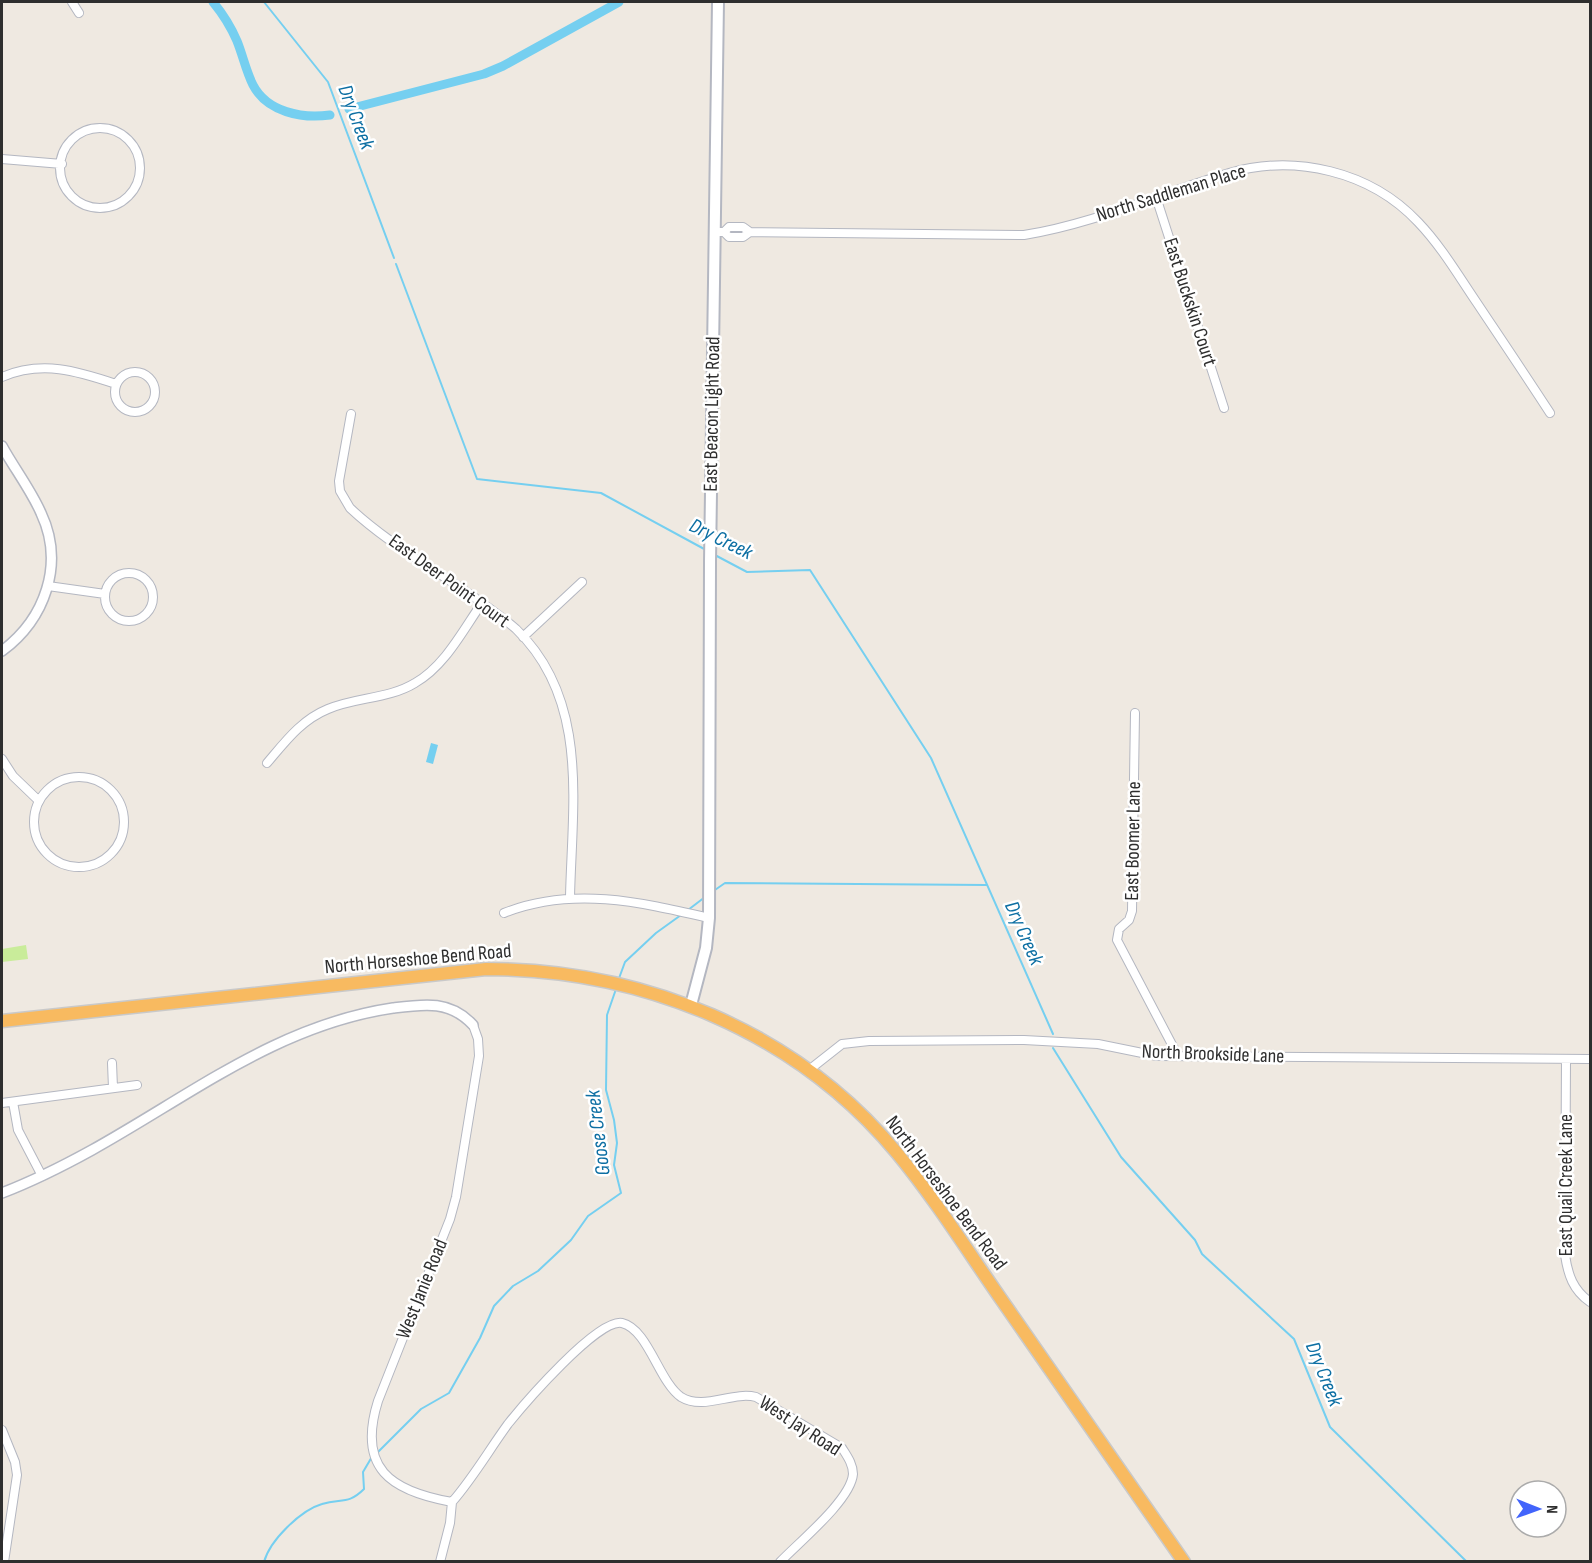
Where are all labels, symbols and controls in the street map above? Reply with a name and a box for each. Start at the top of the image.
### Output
water label: Dry Creek [332,81,380,154]
street label: North Saddleman Place [1093,159,1249,227]
street label: East Buckskin Court [1158,235,1222,369]
street label: East Beacon Light Road [699,336,725,492]
water label: Dry Creek [685,513,758,565]
street label: East Deer Point Court [384,529,514,633]
street label: East Boomer Lane [1120,781,1146,901]
water label: Dry Creek [999,897,1050,970]
street label: North Horseshoe Bend Road [324,939,512,979]
street label: North Brookside Lane [1141,1040,1285,1068]
water label: Goose Creek [580,1088,616,1177]
street label: North Horseshoe Bend Road [880,1111,1012,1275]
street label: East Quail Creek Lane [1554,1114,1578,1256]
street label: West Janie Road [391,1235,453,1343]
water label: Dry Creek [1300,1338,1349,1411]
street label: West Jay Road [754,1391,846,1461]
north arrow [1508,1479,1568,1539]
text: N [1542,1505,1561,1514]

